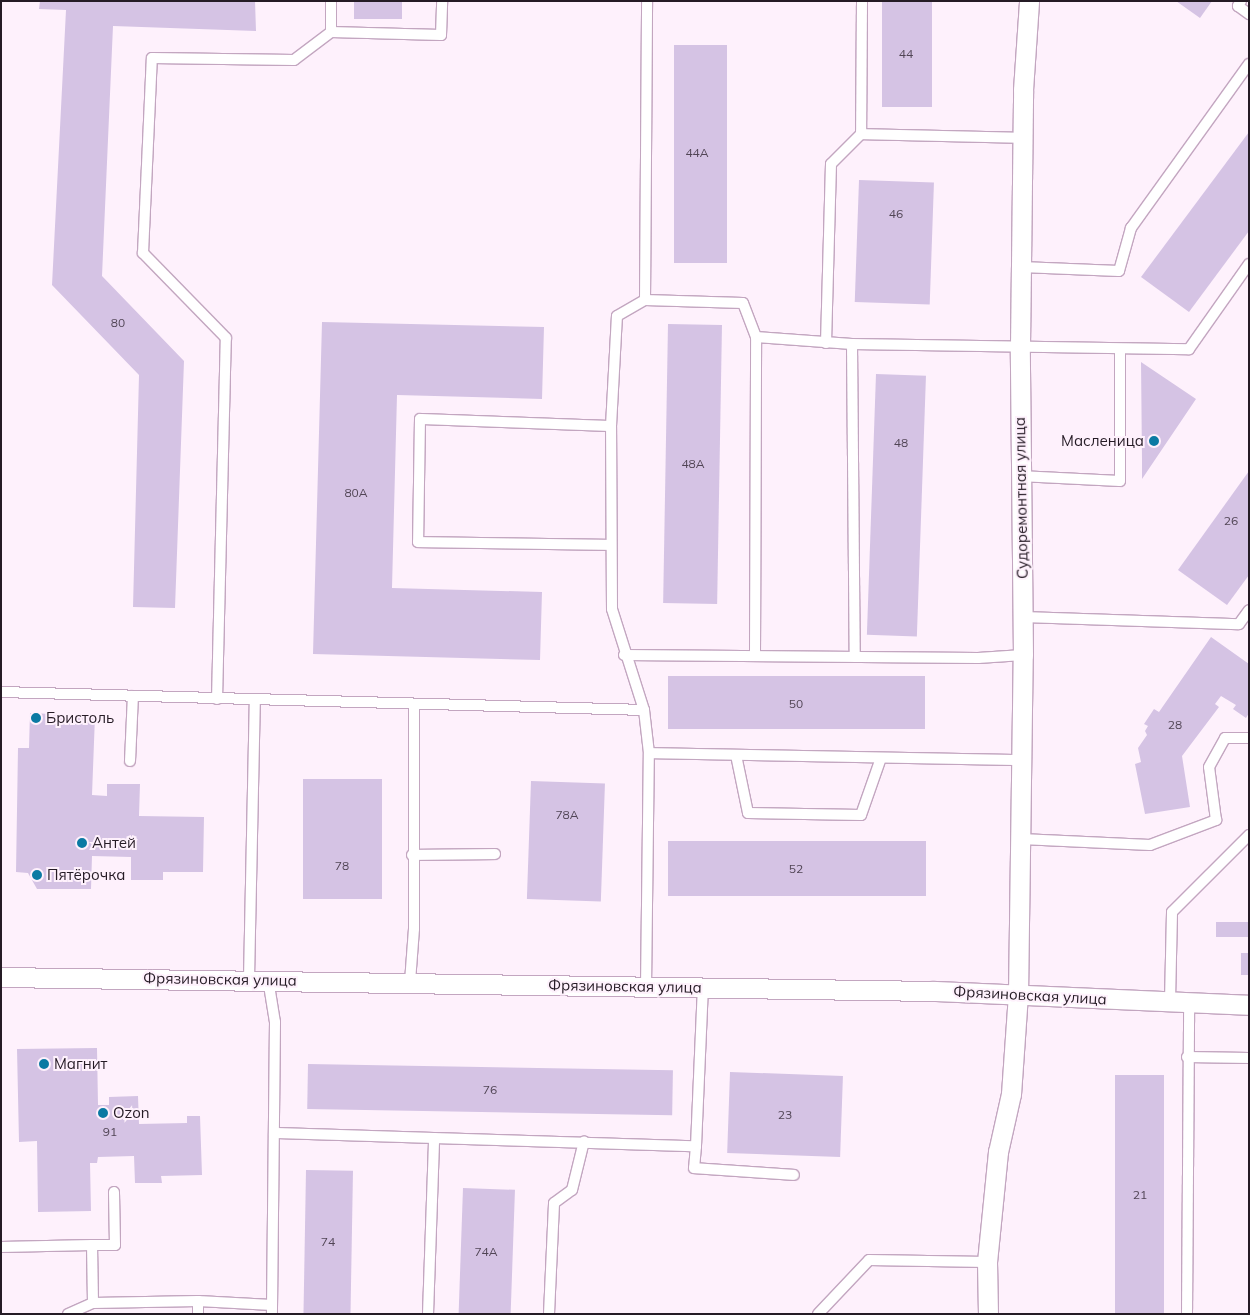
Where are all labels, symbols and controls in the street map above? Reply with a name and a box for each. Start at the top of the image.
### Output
house number: 44 [899,47,913,61]
house number: 44А [685,146,709,160]
house number: 46 [889,207,903,221]
house number: 80 [111,316,125,330]
street label: Судоремонтная улица [1011,417,1031,579]
place label: Масленица [1061,432,1144,450]
marker: Масленица [1148,435,1160,447]
house number: 48 [894,436,908,450]
house number: 48А [681,457,705,471]
house number: 80А [344,486,368,500]
house number: 26 [1224,514,1238,528]
house number: 50 [789,697,803,711]
place label: Бристоль [46,709,114,727]
marker: Бристоль [30,712,42,724]
house number: 28 [1168,718,1182,732]
house number: 78А [555,808,579,822]
place label: Антей [92,834,136,852]
marker: Антей [76,837,88,849]
house number: 78 [335,859,349,873]
house number: 52 [789,862,803,876]
place label: Пятёрочка [47,866,125,884]
marker: Пятёрочка [31,869,43,881]
street label: Фрязиновская улица [143,969,297,989]
street label: Фрязиновская улица [548,976,702,996]
street label: Фрязиновская улица [953,982,1107,1008]
place label: Магнит [54,1055,107,1073]
marker: Магнит [38,1058,50,1070]
house number: 76 [483,1083,497,1097]
place label: Ozon [113,1104,150,1122]
marker: Ozon [97,1107,109,1119]
house number: 23 [778,1108,792,1122]
house number: 91 [103,1125,117,1139]
house number: 21 [1133,1188,1147,1202]
house number: 74 [321,1235,335,1249]
house number: 74А [474,1245,498,1259]

